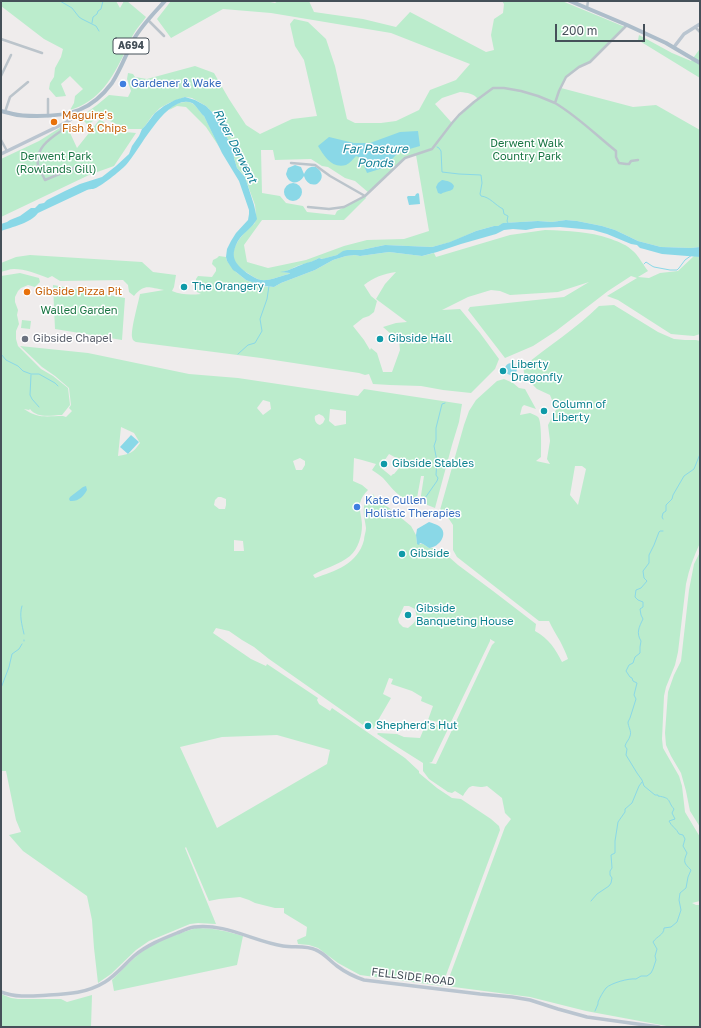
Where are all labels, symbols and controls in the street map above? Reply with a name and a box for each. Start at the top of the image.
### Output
scale bar [557,16,647,42]
text: 200 m [562,23,597,38]
road number: A694 [113,38,149,54]
place label: Gardener & Wake [131,77,221,91]
marker: Gardener & Wake [118,79,128,89]
water label: River Derwent [210,106,260,186]
place label: Maguire's Fish & Chips [62,109,127,135]
marker: Maguire's Fish & Chips [49,117,59,127]
park label: Derwent Walk Country Park [490,137,564,163]
water label: Far Pasture Ponds [342,142,408,170]
park label: Derwent Park (Rowlands Gill) [16,150,96,176]
place label: The Orangery [192,280,264,294]
marker: The Orangery [179,282,189,292]
place label: Gibside Pizza Pit [35,285,122,299]
marker: Gibside Pizza Pit [22,287,32,297]
park label: Walled Garden [40,304,118,318]
place label: Gibside Chapel [33,332,112,346]
place label: Gibside Hall [388,332,452,346]
marker: Gibside Chapel [20,334,30,344]
marker: Gibside Hall [375,334,385,344]
place label: Liberty Dragonfly [511,358,563,384]
marker: Liberty Dragonfly [498,366,508,376]
place label: Column of Liberty [552,398,606,424]
marker: Column of Liberty [539,406,549,416]
place label: Gibside Stables [392,457,474,471]
marker: Gibside Stables [379,459,389,469]
place label: Kate Cullen Holistic Therapies [365,494,461,520]
marker: Kate Cullen Holistic Therapies [352,502,362,512]
place label: Gibside [410,547,449,561]
marker: Gibside [397,549,407,559]
place label: Gibside Banqueting House [416,602,514,628]
marker: Gibside Banqueting House [403,610,413,620]
place label: Shepherd's Hut [376,719,457,733]
marker: Shepherd's Hut [363,721,373,731]
street label: FELLSIDE ROAD [371,965,455,989]

